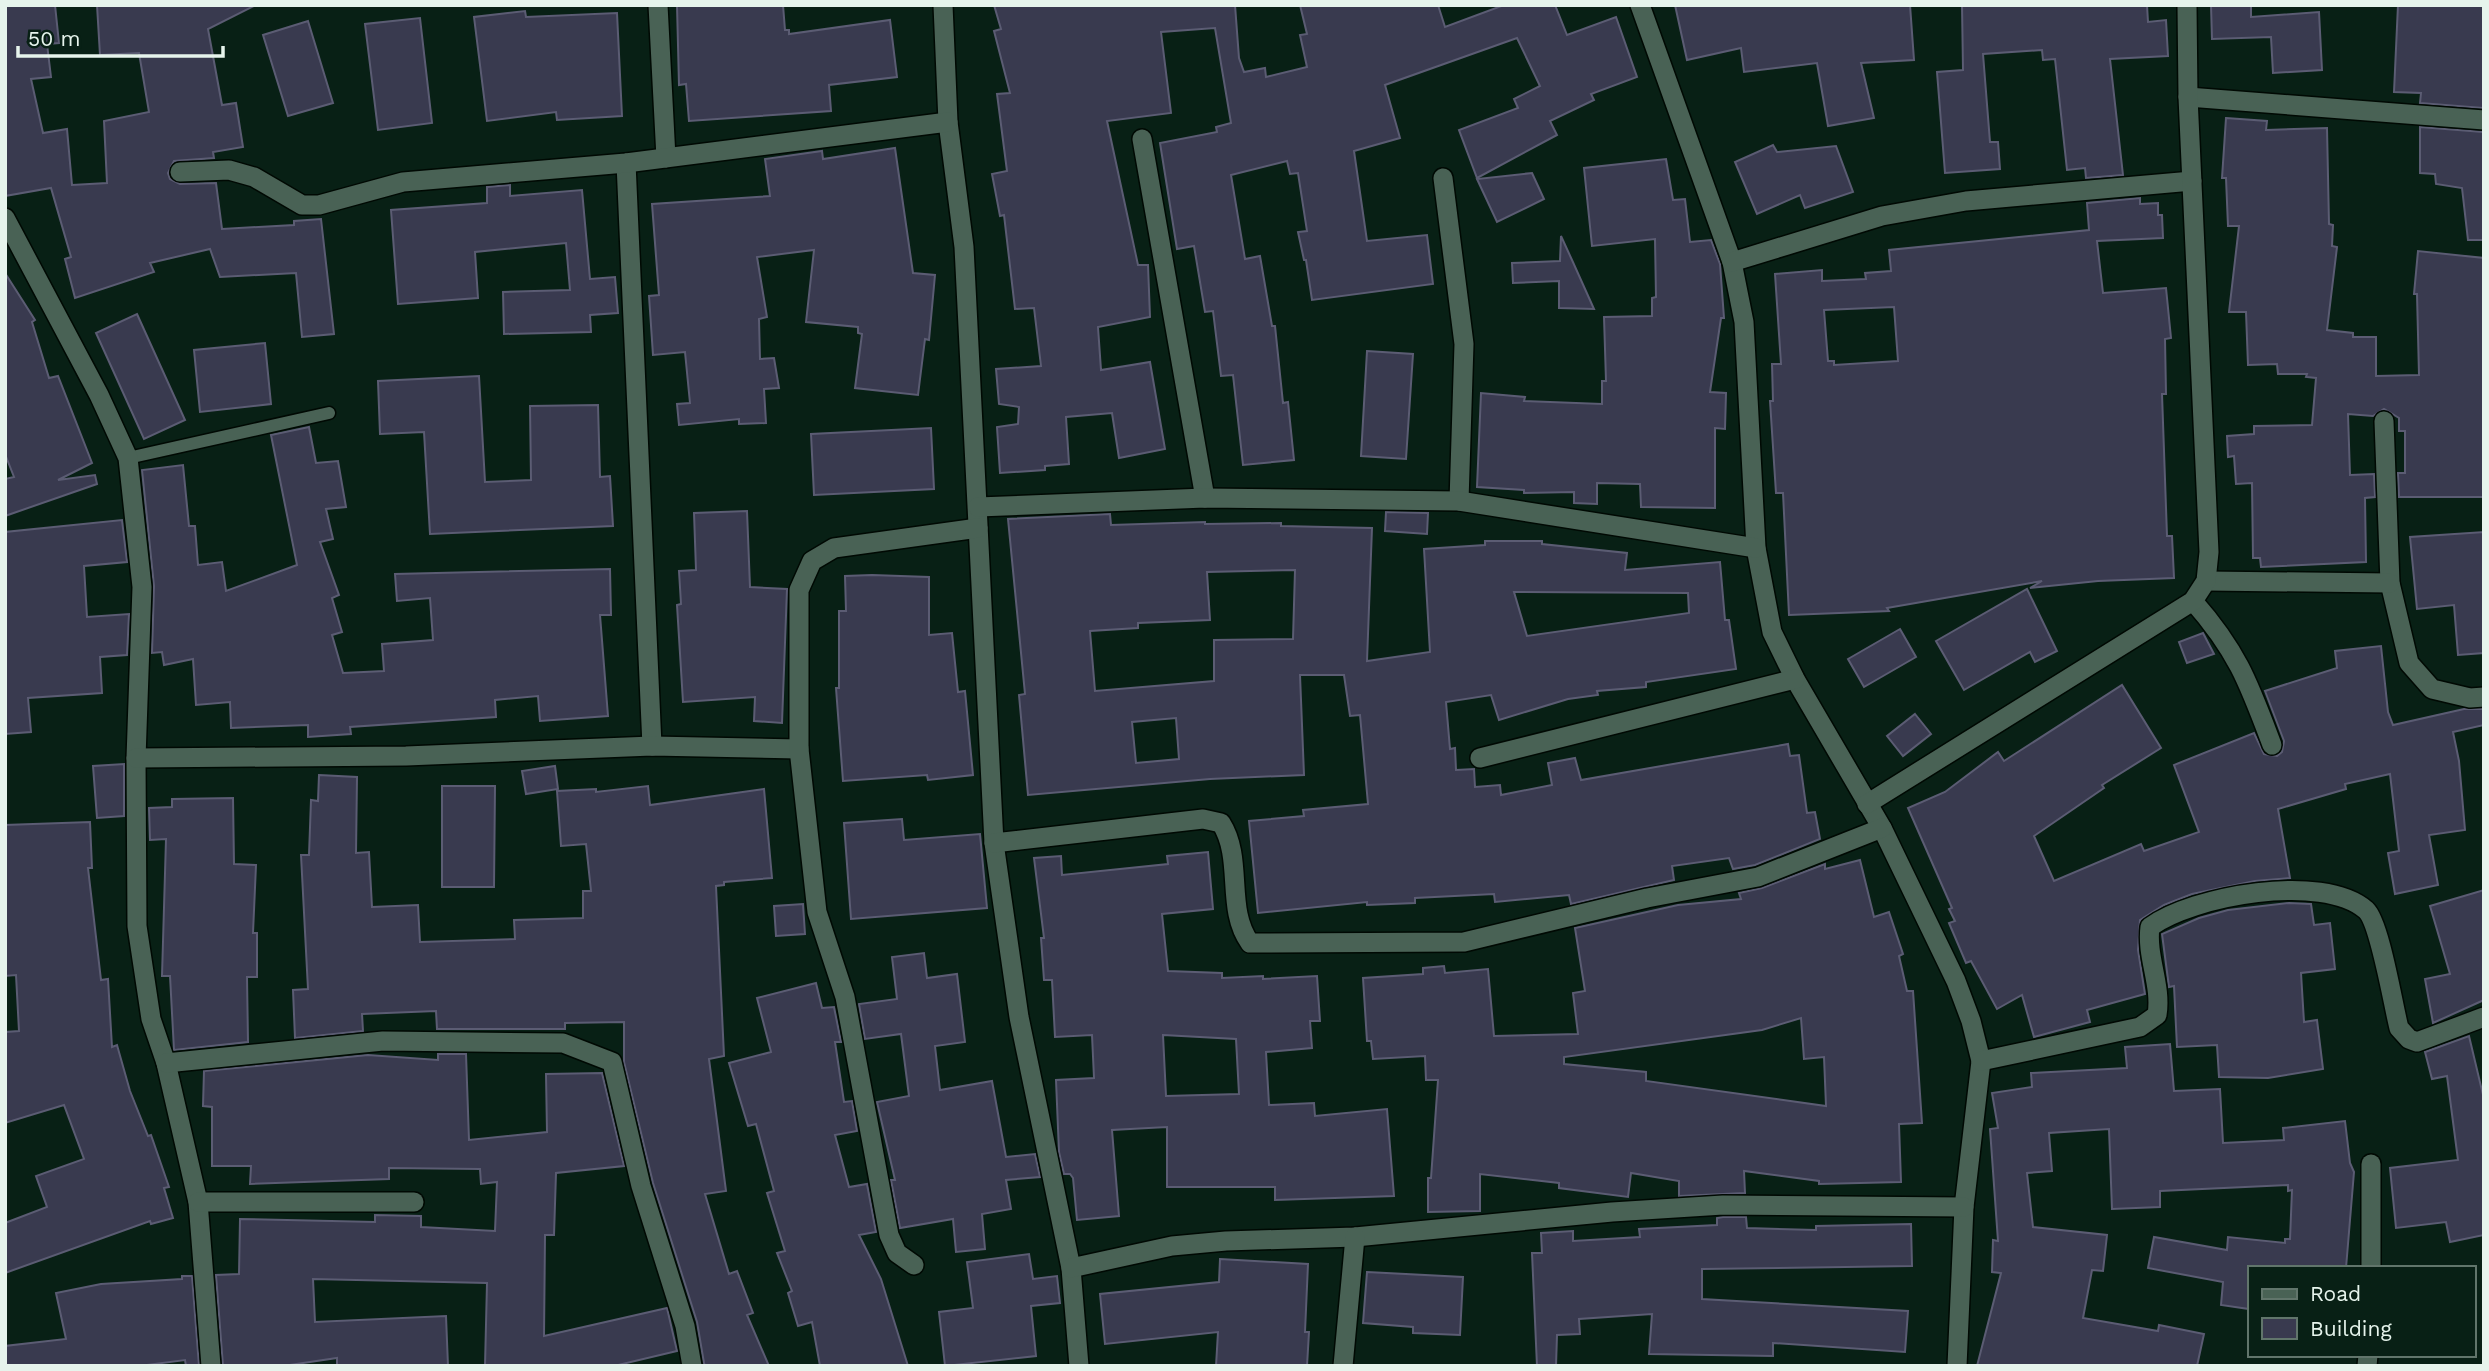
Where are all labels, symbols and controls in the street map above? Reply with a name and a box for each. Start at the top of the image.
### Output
scale bar [18,14,222,58]
text: 50 m [28,26,80,51]
legend [2248,1266,2475,1357]
text: Road [2310,1281,2361,1306]
text: Building [2310,1316,2392,1341]

